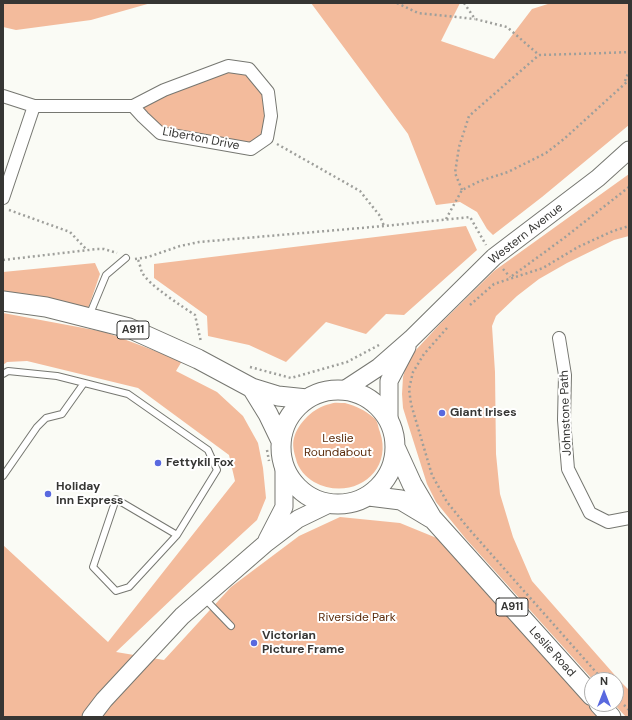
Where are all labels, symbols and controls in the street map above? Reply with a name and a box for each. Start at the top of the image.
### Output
street label: Liberton Drive [161,124,241,154]
street label: Western Avenue [486,201,566,267]
road number: A911 [117,321,149,339]
street label: Johnstone Path [557,370,575,456]
place label: Giant Irises [450,406,517,420]
marker: Giant Irises [437,408,447,418]
park label: Leslie Roundabout [304,432,372,460]
place label: Fettykil Fox [166,456,234,470]
marker: Fettykil Fox [153,458,163,468]
place label: Holiday Inn Express [56,480,123,508]
marker: Holiday Inn Express [43,489,53,499]
road number: A911 [496,598,528,616]
park label: Riverside Park [318,611,396,625]
street label: Leslie Road [526,624,578,680]
place label: Victorian Picture Frame [262,629,344,657]
marker: Victorian Picture Frame [249,638,259,648]
north arrow [584,672,624,712]
text: N [600,674,608,688]

